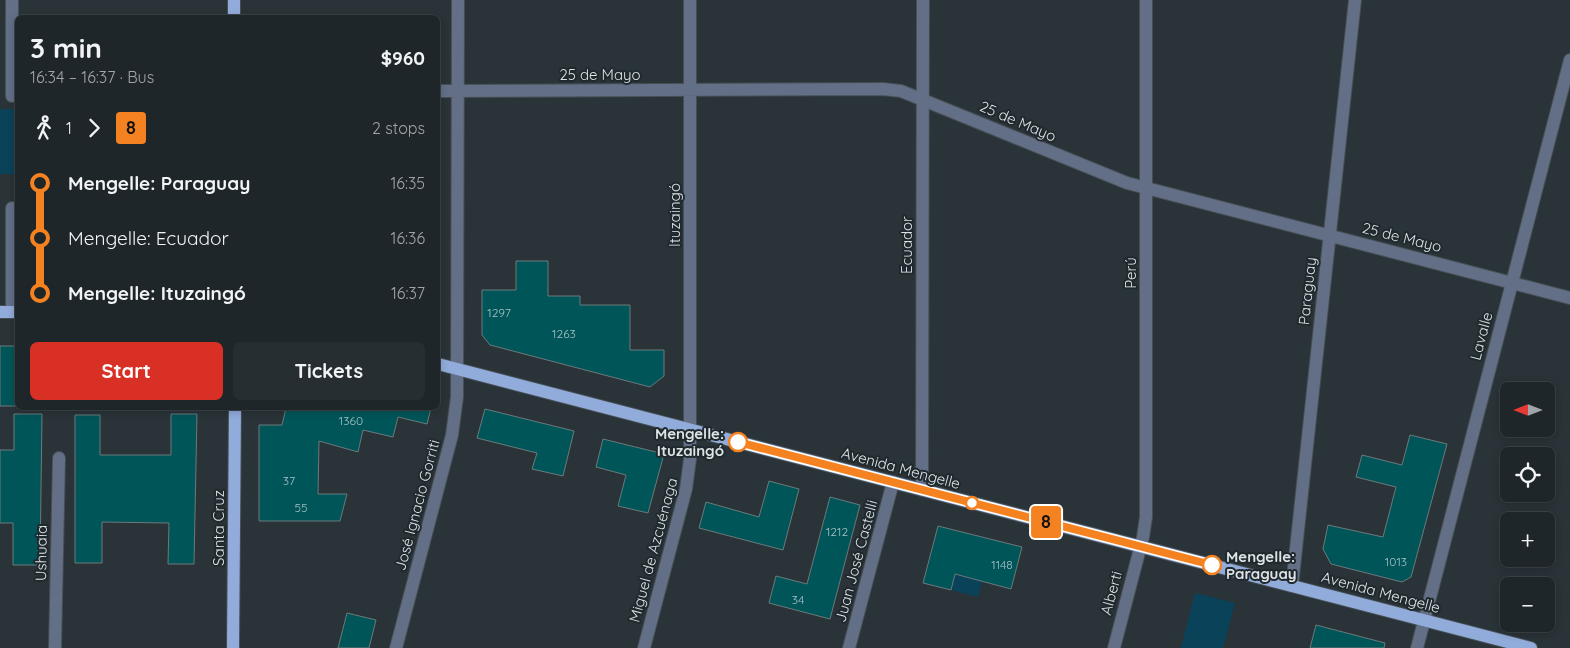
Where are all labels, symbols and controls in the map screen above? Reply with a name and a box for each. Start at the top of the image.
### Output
text: 3 min [30,30,102,65]
text: $960 [381,46,425,70]
street label: 25 de Mayo [559,65,641,84]
text: 16:34 – 16:37 · Bus [30,67,154,87]
street label: 25 de Mayo [977,96,1059,146]
icon: walk [30,114,58,142]
icon: forward [80,114,108,142]
text: 8 [126,116,136,139]
text: 1 [66,118,72,138]
text: 2 stops [372,118,425,138]
text: Mengelle: Paraguay [68,171,250,195]
text: 16:35 [390,173,425,193]
street label: Ituzaingó [665,183,684,247]
street label: Ecuador [897,216,916,274]
street label: 25 de Mayo [1360,218,1444,256]
text: Mengelle: Ecuador [68,226,229,250]
text: 16:36 [390,228,425,248]
street label: Paraguay [1294,256,1320,326]
street label: Perú [1121,257,1140,289]
text: Mengelle: Ituzaingó [68,281,246,305]
text: 16:37 [391,283,425,303]
house number: 1297 [487,305,511,320]
street label: Lavalle [1465,310,1497,362]
house number: 1263 [552,326,576,341]
button: Start [30,342,223,400]
button: Tickets [233,342,425,400]
north arrow [1500,382,1555,438]
map controls [1500,382,1555,632]
house number: 1360 [339,413,363,428]
place label: Mengelle: Ituzaingó [655,424,724,460]
marker: Mengelle: Ituzaingó [728,432,748,452]
street label: José Ignacio Gorriti [390,437,444,573]
street label: Avenida Mengelle [840,443,962,493]
button: locate [1500,447,1555,502]
house number: 37 [283,473,295,488]
street label: Miguel de Azcuénaga [625,476,681,624]
street label: Santa Cruz [209,490,228,566]
unlabelled marker [965,496,979,510]
street label: Juan José Castelli [831,498,881,624]
house number: 55 [294,500,308,515]
line badge: 8 [1030,506,1062,538]
text: 8 [1041,510,1051,533]
button: + [1500,512,1555,567]
house number: 1212 [826,524,848,539]
street label: Ushuaia [31,525,51,581]
place label: Mengelle: Paraguay [1226,547,1297,583]
house number: 1013 [1385,554,1407,569]
marker: Mengelle: Paraguay [1202,555,1222,575]
house number: 1148 [991,557,1013,572]
street label: Avenida Mengelle [1320,567,1442,617]
street label: Alberti [1096,569,1126,617]
button: − [1500,577,1555,632]
house number: 34 [792,592,804,607]

